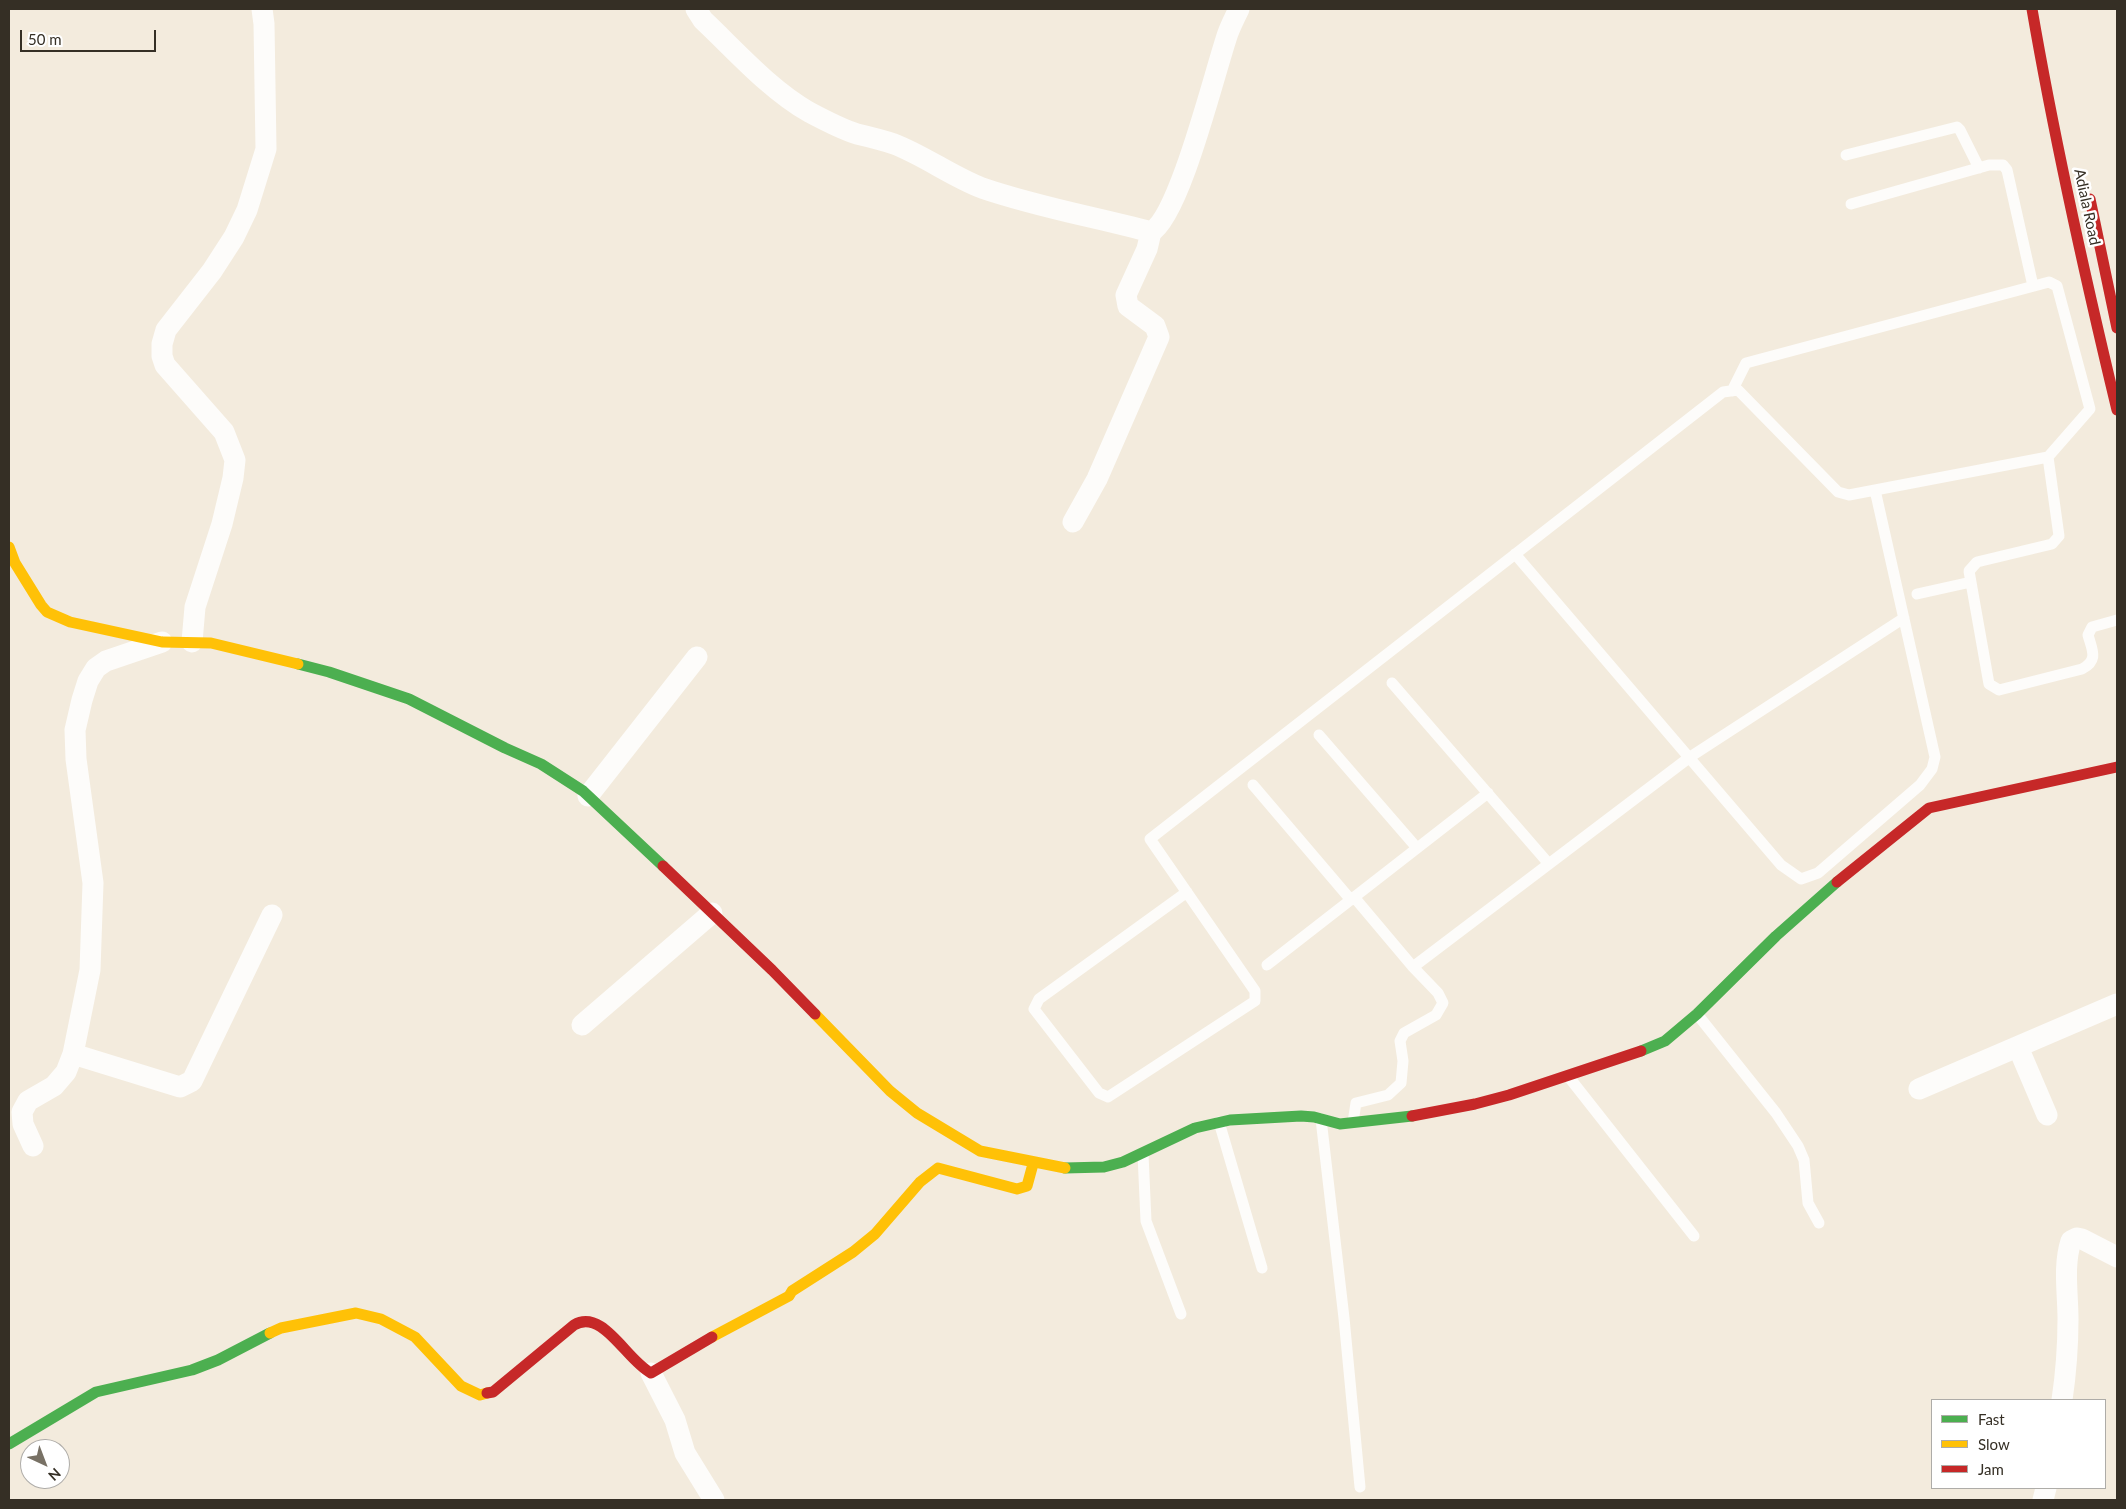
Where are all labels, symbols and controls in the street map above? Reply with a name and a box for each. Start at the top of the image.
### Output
scale bar [22,20,159,52]
text: 50 m [28,30,62,48]
street label: Adiala Road [2070,167,2104,247]
legend [1931,1399,2106,1489]
text: Fast [1978,1410,2005,1428]
text: Slow [1978,1435,2010,1453]
north arrow [20,1439,70,1489]
text: Jam [1978,1460,2004,1478]
text: N [45,1465,65,1484]

